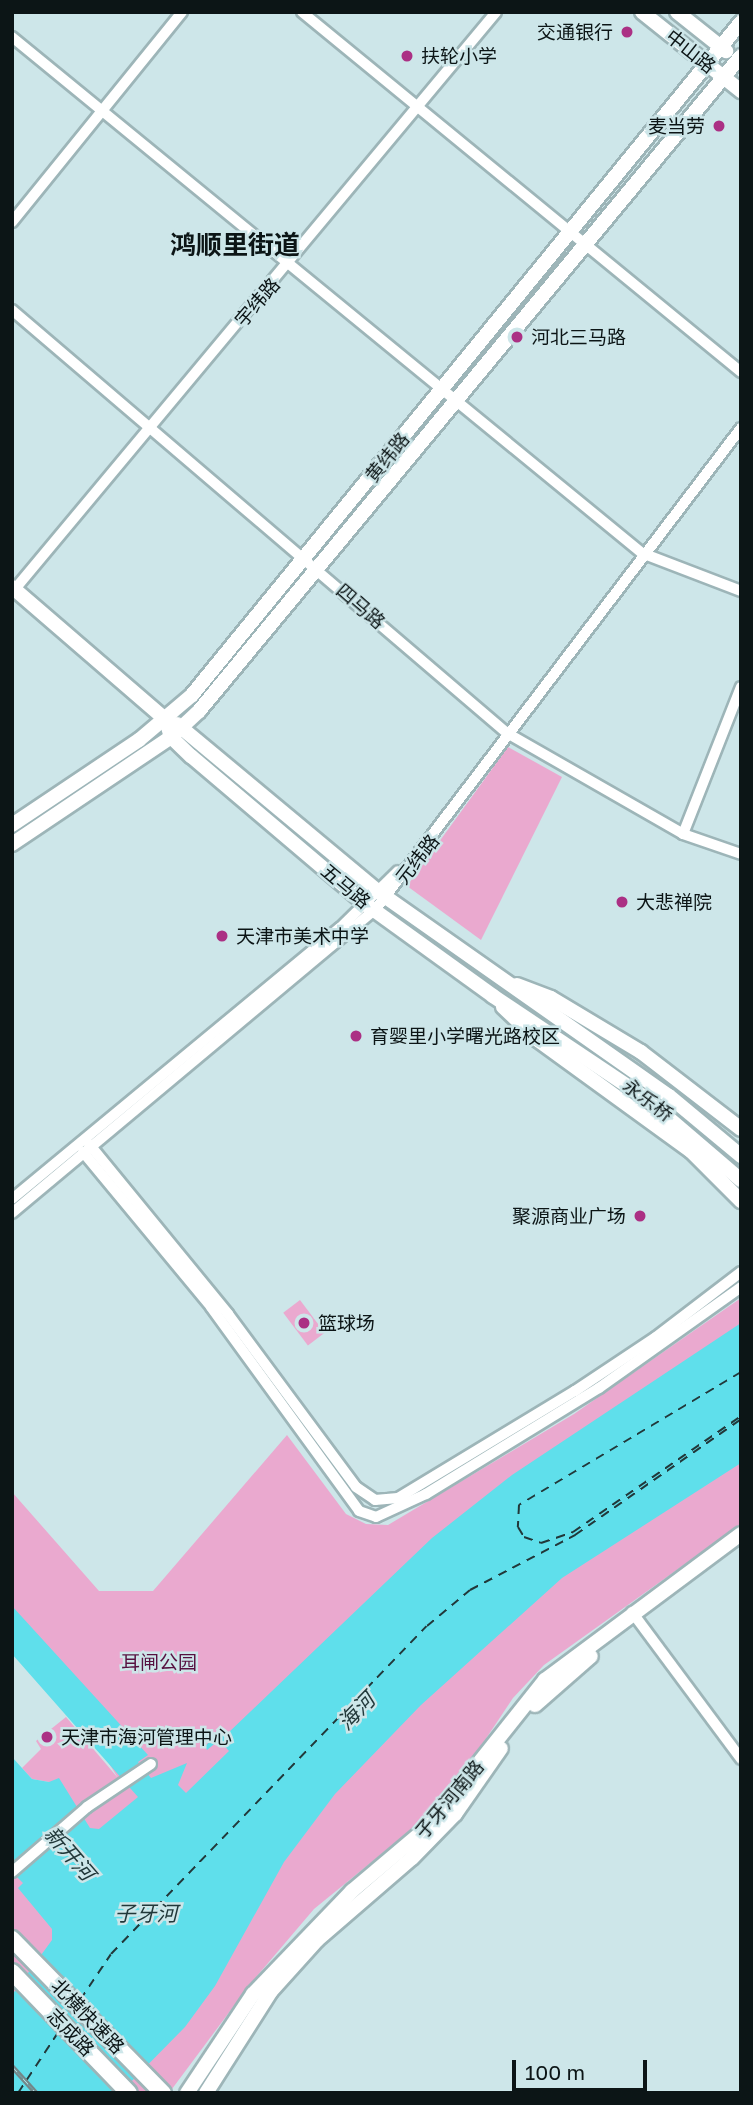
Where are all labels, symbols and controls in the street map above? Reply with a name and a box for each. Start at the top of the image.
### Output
place label: 交通银行 [537,21,613,43]
marker: 交通银行 [619,24,635,40]
street label: 中山路 [662,24,720,78]
place label: 扶轮小学 [421,45,497,67]
marker: 扶轮小学 [399,48,415,64]
place label: 麦当劳 [648,115,705,137]
marker: 麦当劳 [711,118,727,134]
district label: 鸿顺里街道 [170,229,300,261]
street label: 宇纬路 [230,273,284,331]
place label: 河北三马路 [531,326,626,348]
marker: 河北三马路 [509,329,525,345]
street label: 黄纬路 [360,428,414,486]
street label: 四马路 [332,579,390,633]
street label: 元纬路 [390,830,444,888]
street label: 五马路 [317,859,375,913]
place label: 大悲禅院 [636,891,712,913]
marker: 大悲禅院 [614,894,630,910]
place label: 天津市美术中学 [236,925,369,947]
marker: 天津市美术中学 [214,928,230,944]
place label: 育婴里小学曙光路校区 [370,1025,560,1047]
marker: 育婴里小学曙光路校区 [348,1028,364,1044]
street label: 永乐桥 [618,1074,678,1126]
place label: 聚源商业广场 [512,1205,626,1227]
marker: 聚源商业广场 [632,1208,648,1224]
place label: 篮球场 [318,1312,375,1334]
marker: 篮球场 [296,1315,312,1331]
park label: 耳闸公园 [121,1651,197,1673]
water label: 海河 [332,1687,380,1735]
place label: 天津市海河管理中心 [61,1726,232,1748]
marker: 天津市海河管理中心 [39,1729,55,1745]
street label: 子牙河南路 [410,1755,488,1843]
water label: 新开河 [40,1821,100,1885]
water label: 子牙河 [115,1900,177,1926]
street label: 北横快速路 [47,1974,129,2058]
street label: 志成路 [43,2004,99,2060]
scale bar [515,2046,650,2090]
text: 100 m [525,2059,585,2085]

